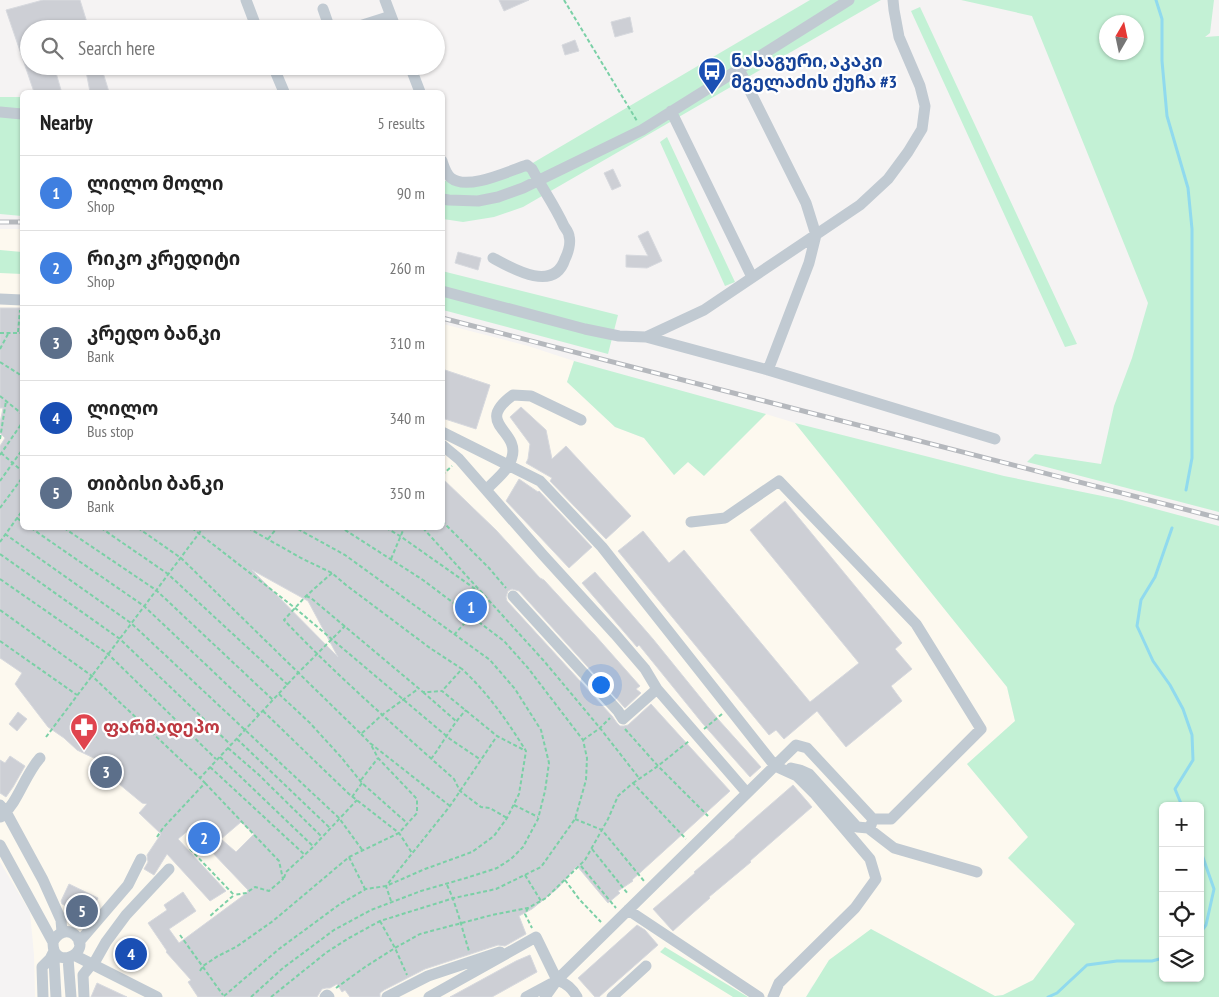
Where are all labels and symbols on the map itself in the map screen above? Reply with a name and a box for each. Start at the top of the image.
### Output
north arrow [1099,15,1144,60]
place label: ნასაგური, აკაკი მგელაძის ქუჩა #3 [731,49,897,93]
bus stop icon: ნასაგური, აკაკი მგელაძის ქუჩა #3 [697,56,727,95]
pin: 1 [455,588,487,626]
your location [588,672,614,698]
pharmacy icon: ფარმადეპო [69,712,99,751]
place label: ფარმადეპო [103,715,220,738]
pin: 3 [90,753,122,791]
pin: 2 [188,819,220,857]
pin: 5 [66,892,98,930]
pin: 4 [115,935,147,973]

